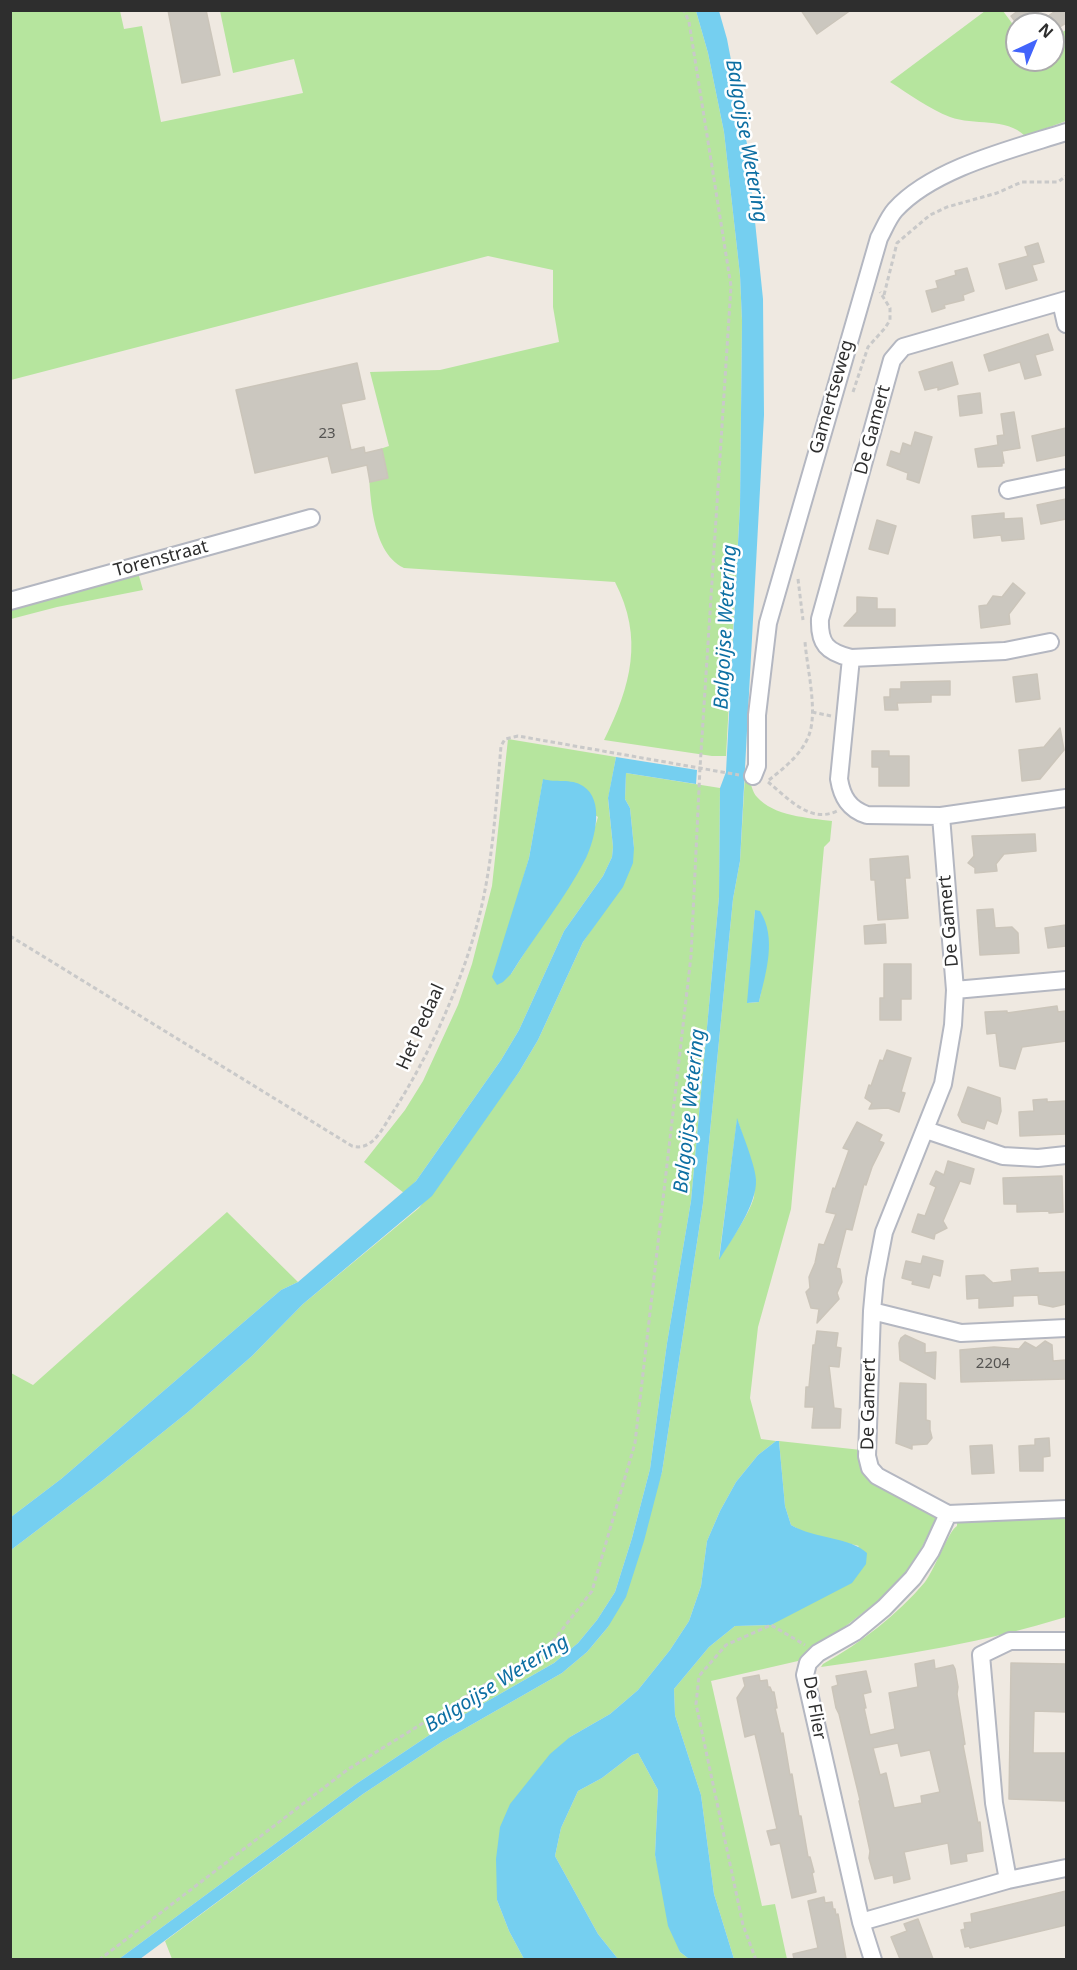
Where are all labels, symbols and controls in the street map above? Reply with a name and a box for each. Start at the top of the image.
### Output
north arrow [1005,12,1065,72]
text: N [1034,18,1058,43]
water label: Balgoijse Wetering [720,58,772,224]
street label: Gamertseweg [805,337,859,457]
street label: De Gamert [851,383,895,477]
house number: 23 [318,425,336,443]
street label: Torenstraat [111,536,211,582]
water label: Balgoijse Wetering [710,544,742,710]
street label: De Gamert [934,874,964,968]
street label: Het Pedaal [393,981,449,1073]
water label: Balgoijse Wetering [669,1028,711,1194]
house number: 2204 [976,1355,1010,1373]
street label: De Gamert [857,1358,881,1450]
water label: Balgoijse Wetering [421,1630,573,1738]
street label: De Flier [798,1675,830,1741]

